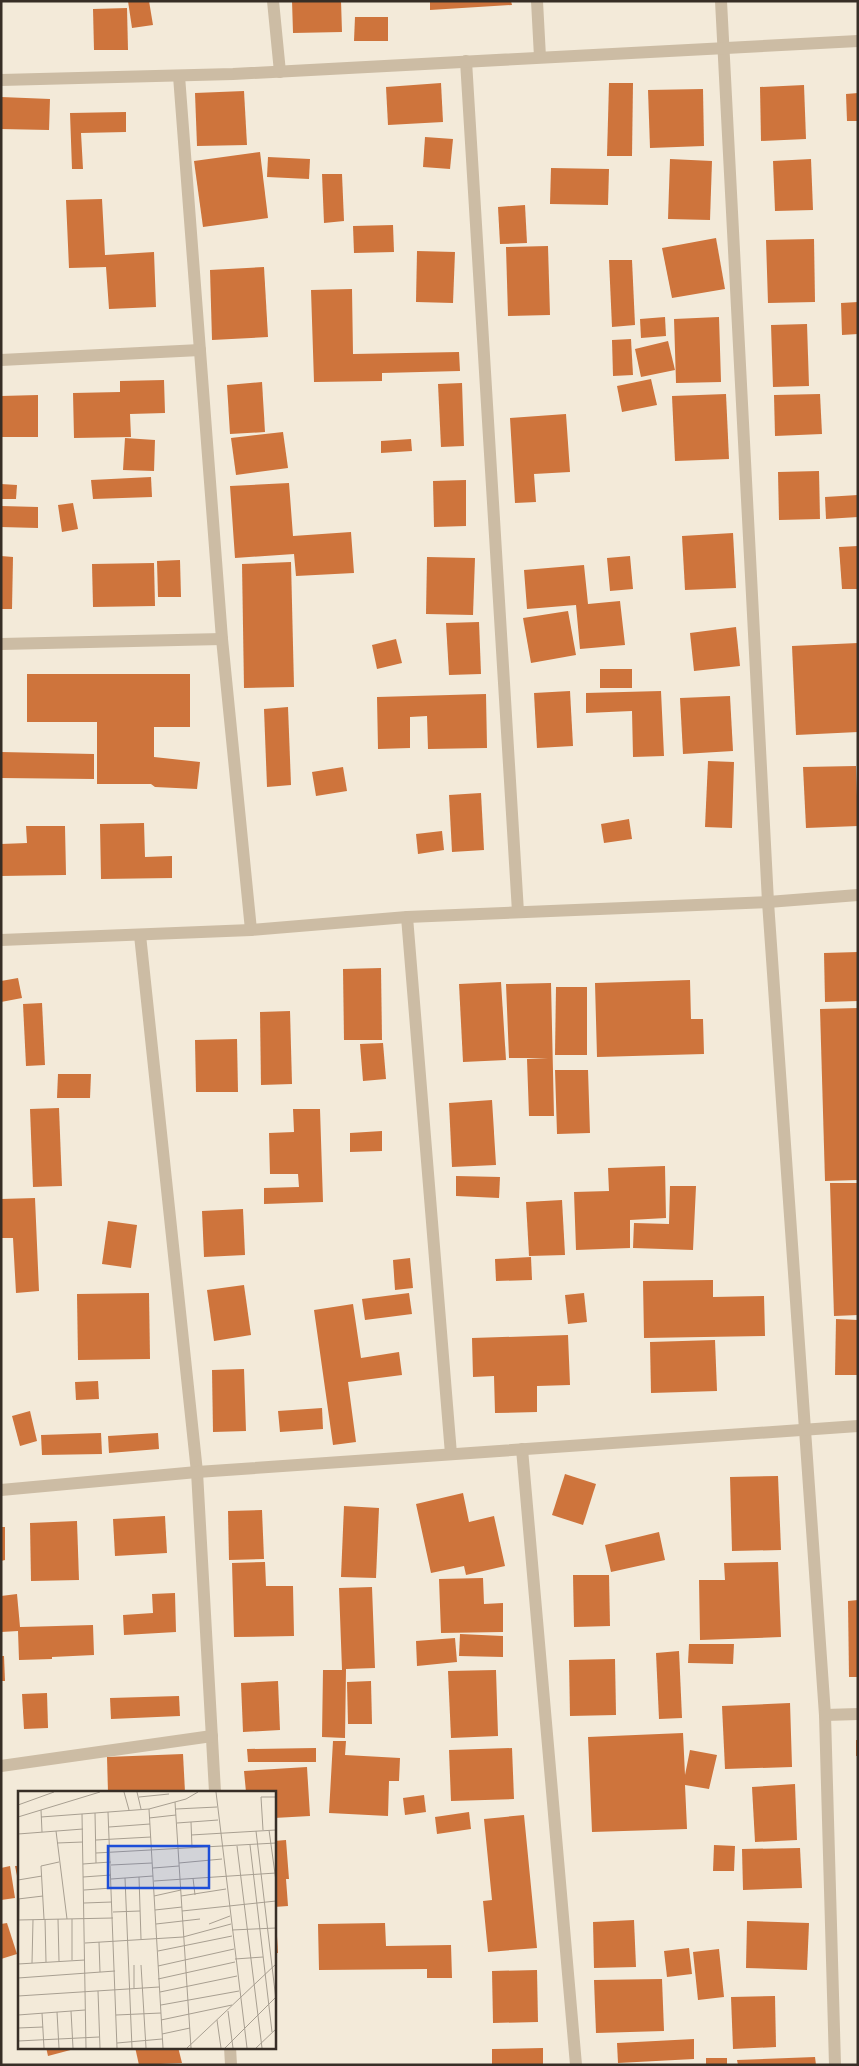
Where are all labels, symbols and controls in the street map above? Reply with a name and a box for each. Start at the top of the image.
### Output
inset map [18,1791,275,2048]

